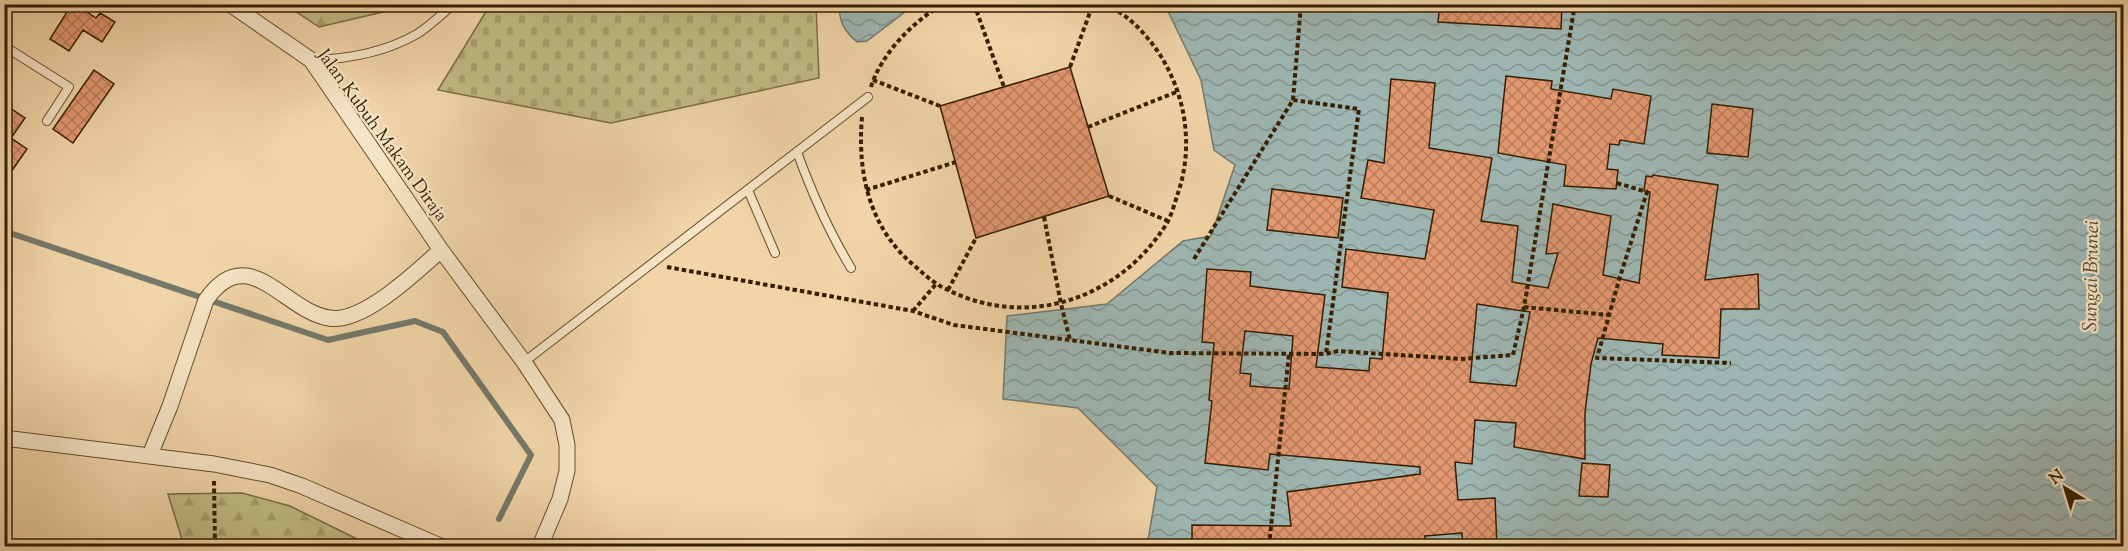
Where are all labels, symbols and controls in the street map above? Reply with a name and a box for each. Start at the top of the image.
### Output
street label: Jalan Kubuh Makam Diraja [309,44,453,228]
water label: Sungai Brunei [2077,220,2108,332]
north arrow [2035,458,2095,518]
text: N [2045,465,2070,491]

